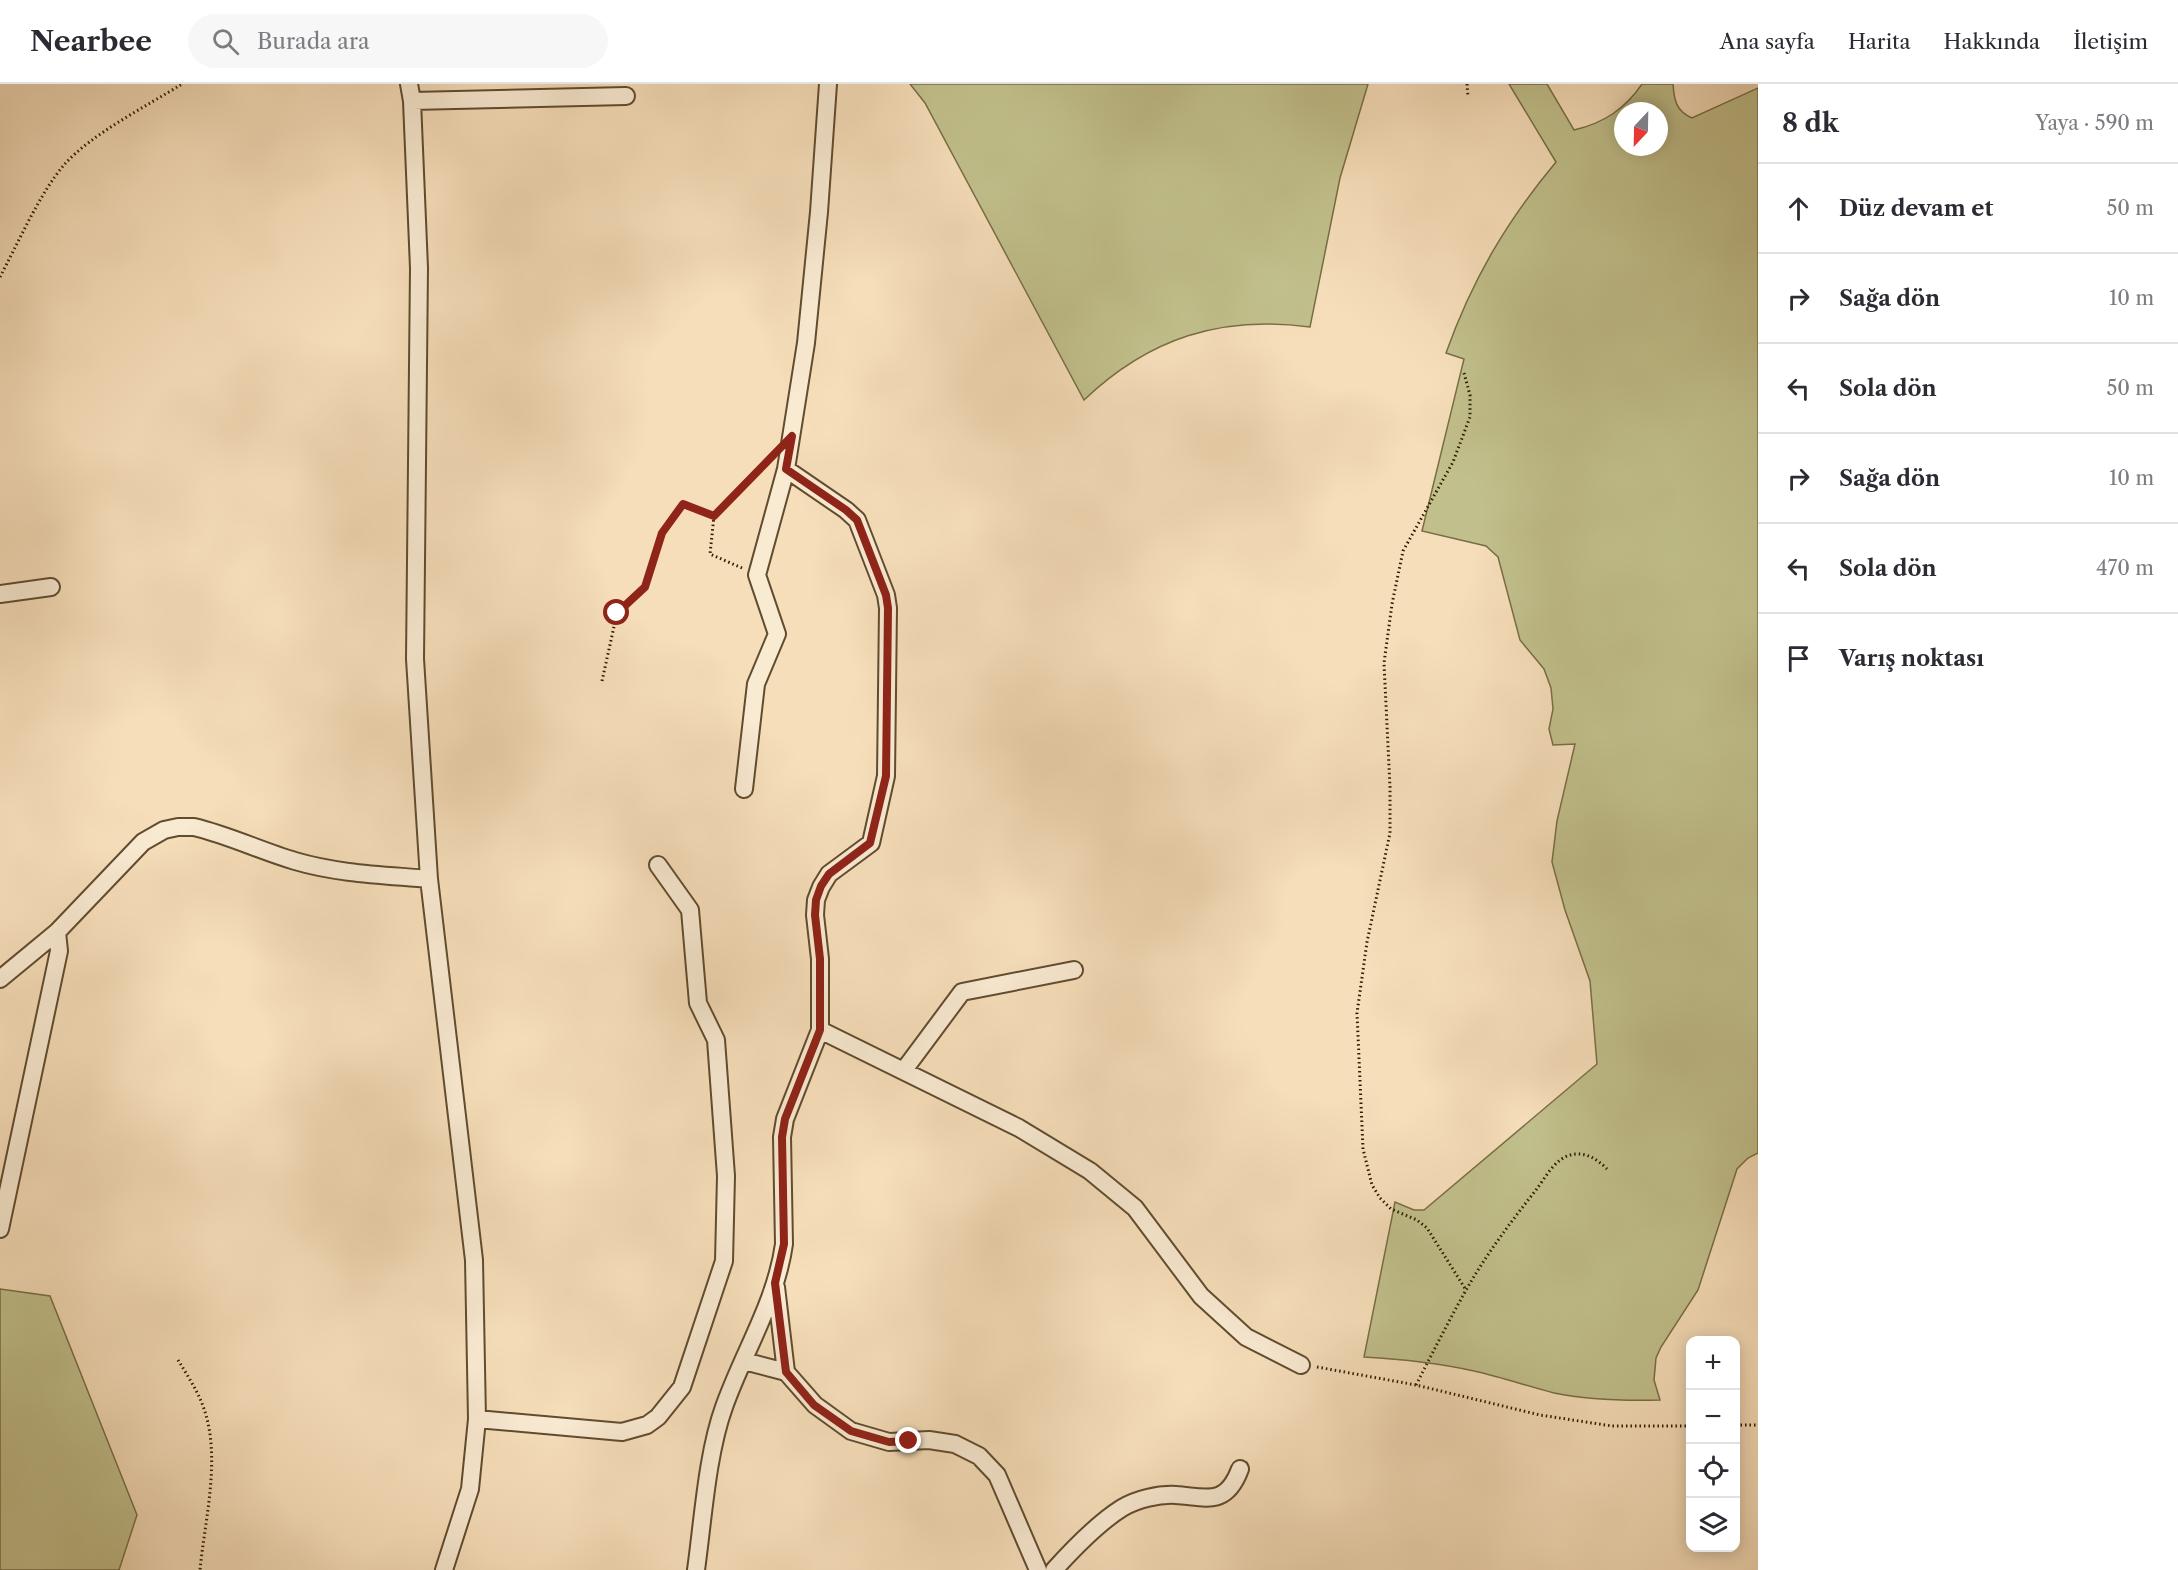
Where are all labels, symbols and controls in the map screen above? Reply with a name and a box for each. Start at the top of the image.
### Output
search box [188,14,608,68]
text: Nearbee [30,24,152,58]
icon: search [209,25,242,58]
text: Burada ara [257,28,370,55]
text: Ana sayfa [1720,29,1815,54]
text: Harita [1848,29,1911,54]
text: Hakkında [1944,29,2040,54]
text: İletişim [2073,29,2148,54]
north arrow [1614,102,1668,156]
text: 8 dk [1782,107,1839,139]
text: Yaya · 590 m [2035,111,2154,135]
icon: ahead [1782,192,1815,225]
text: Düz devam et [1839,195,1993,222]
text: 50 m [2107,196,2154,220]
icon: right [1782,282,1815,315]
text: Sağa dön [1839,285,1940,312]
text: 10 m [2109,286,2154,310]
icon: left [1782,372,1815,405]
text: Sola dön [1839,375,1937,402]
text: 50 m [2107,376,2154,400]
icon: right [1782,462,1815,495]
text: Sağa dön [1839,465,1940,492]
text: 10 m [2109,466,2154,490]
icon: left [1782,552,1815,585]
text: Sola dön [1839,555,1937,582]
text: 470 m [2096,556,2154,580]
route start [603,599,629,625]
icon: arrive [1782,642,1815,675]
text: Varış noktası [1839,645,1984,672]
map controls [1686,1336,1740,1552]
button: + [1686,1336,1740,1390]
button: − [1686,1390,1740,1444]
route end [895,1427,921,1453]
button: locate [1686,1444,1740,1498]
button: layers [1686,1498,1740,1552]

